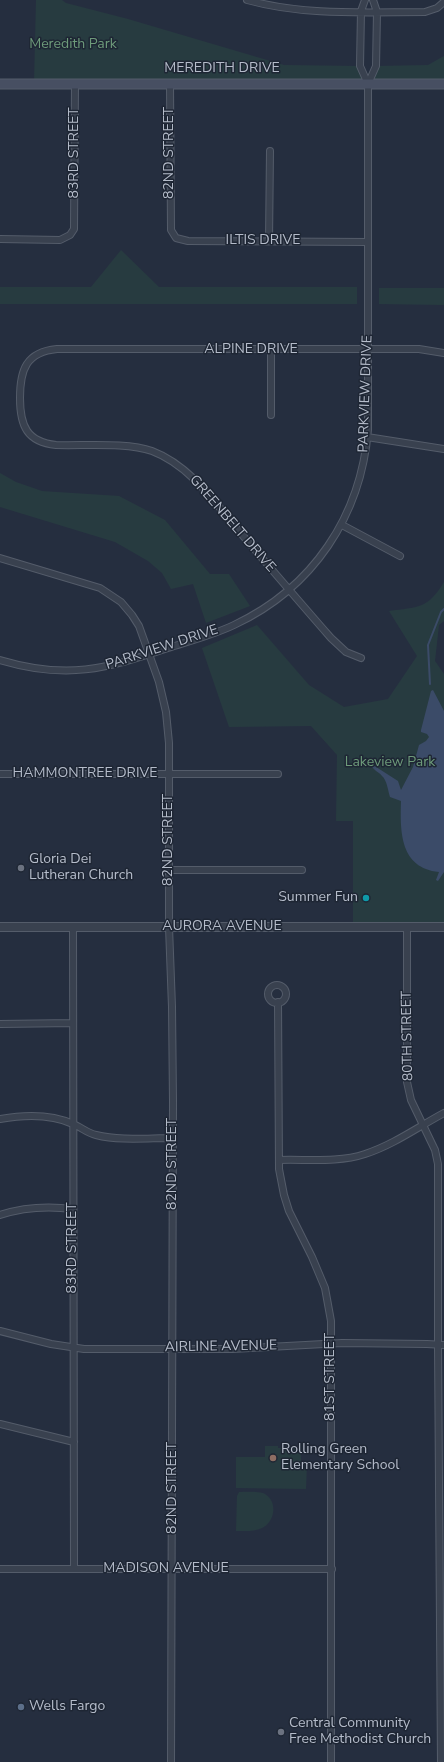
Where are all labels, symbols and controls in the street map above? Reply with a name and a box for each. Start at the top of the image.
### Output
park label: Meredith Park [29,37,117,53]
street label: MEREDITH DRIVE [164,61,280,77]
street label: 82ND STREET [162,107,178,199]
street label: 83RD STREET [67,108,83,198]
street label: ILTIS DRIVE [226,233,300,249]
street label: PARKVIEW DRIVE [356,335,376,453]
street label: ALPINE DRIVE [204,342,298,358]
street label: GREENBELT DRIVE [185,472,279,576]
street label: PARKVIEW DRIVE [104,622,220,674]
park label: Lakeview Park [345,755,435,771]
street label: HAMMONTREE DRIVE [13,766,157,782]
street label: 82ND STREET [161,794,177,886]
place label: Gloria Dei Lutheran Church [29,852,133,884]
marker: Gloria Dei Lutheran Church [16,863,26,873]
place label: Summer Fun [278,890,358,906]
marker: Summer Fun [361,893,371,903]
street label: AURORA AVENUE [162,919,282,935]
street label: 80TH STREET [399,991,417,1081]
street label: 82ND STREET [165,1118,181,1210]
street label: 83RD STREET [65,1203,81,1293]
street label: 81ST STREET [323,1333,339,1421]
street label: AIRLINE AVENUE [165,1338,277,1356]
street label: 82ND STREET [165,1442,181,1534]
place label: Rolling Green Elementary School [281,1442,399,1474]
marker: Rolling Green Elementary School [268,1453,278,1463]
street label: MADISON AVENUE [103,1561,229,1577]
place label: Wells Fargo [29,1699,105,1715]
marker: Wells Fargo [16,1702,26,1712]
place label: Central Community Free Methodist Church [289,1716,431,1748]
marker: Central Community Free Methodist Church [276,1727,286,1737]

